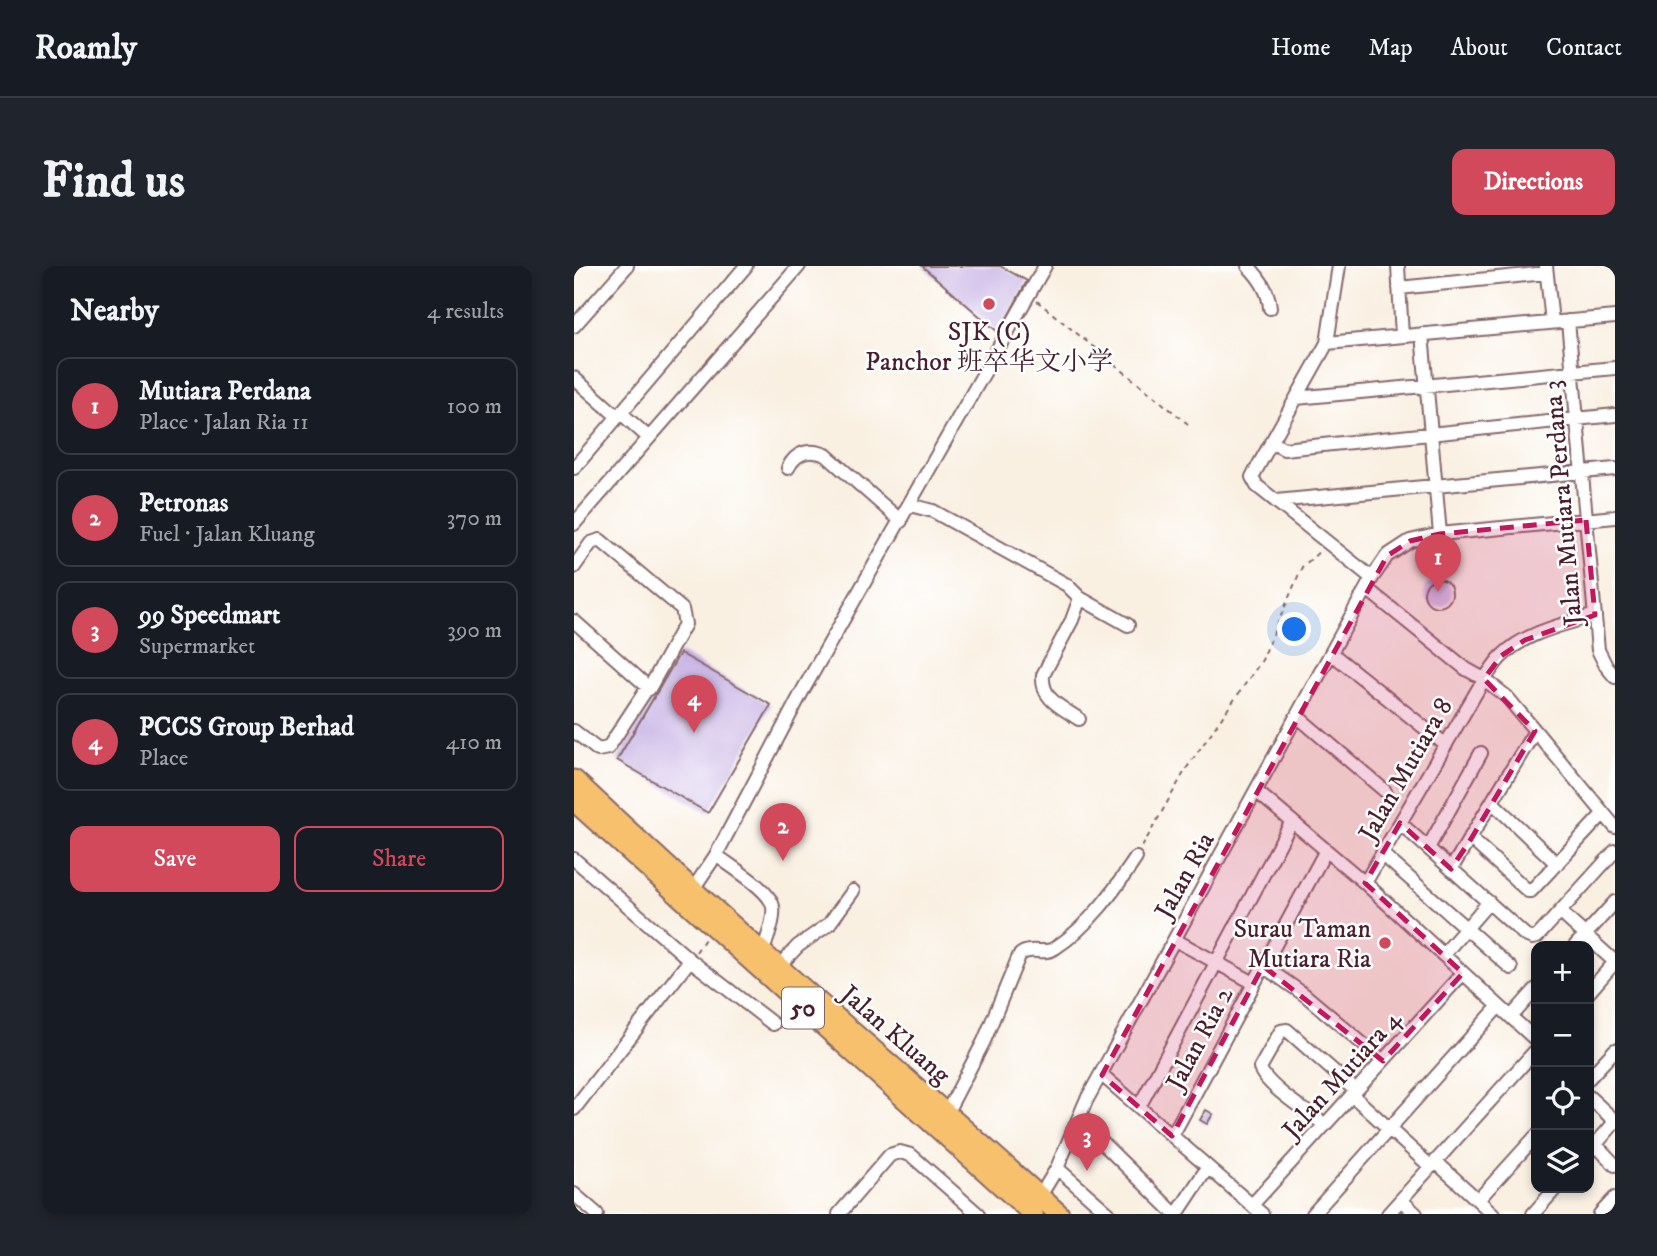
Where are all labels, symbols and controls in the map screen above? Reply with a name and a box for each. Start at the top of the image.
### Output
text: Roamly [35,28,137,69]
text: Home [1271,33,1330,63]
text: Map [1368,33,1413,63]
text: About [1451,33,1508,63]
text: Contact [1546,33,1622,63]
button: Directions [1452,149,1615,215]
text: Find us [42,151,185,213]
text: Nearby [70,293,159,330]
marker: SJK (C) Panchor 班卒华文小学 [981,296,997,312]
text: 4 results [427,297,504,326]
place label: SJK (C) Panchor 班卒华文小学 [865,316,1113,379]
text: Mutiara Perdana [139,375,311,408]
street label: Jalan Mutiara Perdana 3 [1536,379,1591,629]
text: 1 [91,392,99,421]
text: 100 m [447,392,502,421]
text: Place · Jalan Ria 11 [139,408,309,437]
text: Petronas [139,487,228,520]
text: 2 [89,504,101,533]
text: 370 m [447,504,502,533]
text: Fuel · Jalan Kluang [139,520,315,549]
pin: 1 [1415,534,1461,592]
text: 99 Speedmart [139,599,280,632]
your location [1277,612,1311,646]
text: 3 [91,616,99,645]
text: 390 m [447,616,502,645]
text: Supermarket [139,632,255,661]
pin: 4 [671,675,717,733]
street label: Jalan Mutiara 8 [1351,692,1461,849]
text: PCCS Group Berhad [139,711,354,744]
text: 4 [88,728,102,757]
text: 410 m [446,728,502,757]
text: Place [139,744,188,773]
pin: 2 [760,803,806,861]
button: Save [70,826,280,892]
button: Share [294,826,504,892]
street label: Jalan Ria [1147,827,1223,927]
place label: Surau Taman Mutiara Ria [1233,913,1371,976]
marker: Surau Taman Mutiara Ria [1377,935,1393,951]
map controls [1531,941,1594,1193]
button: + [1531,941,1594,1004]
street label: Jalan Kluang [832,977,957,1092]
street label: Jalan Ria 2 [1158,981,1241,1098]
road number: 50 [782,988,824,1028]
street label: Jalan Mutiara 4 [1274,1003,1409,1148]
button: − [1531,1004,1594,1067]
button: locate [1531,1067,1594,1130]
pin: 3 [1064,1113,1110,1171]
button: layers [1531,1130,1594,1193]

